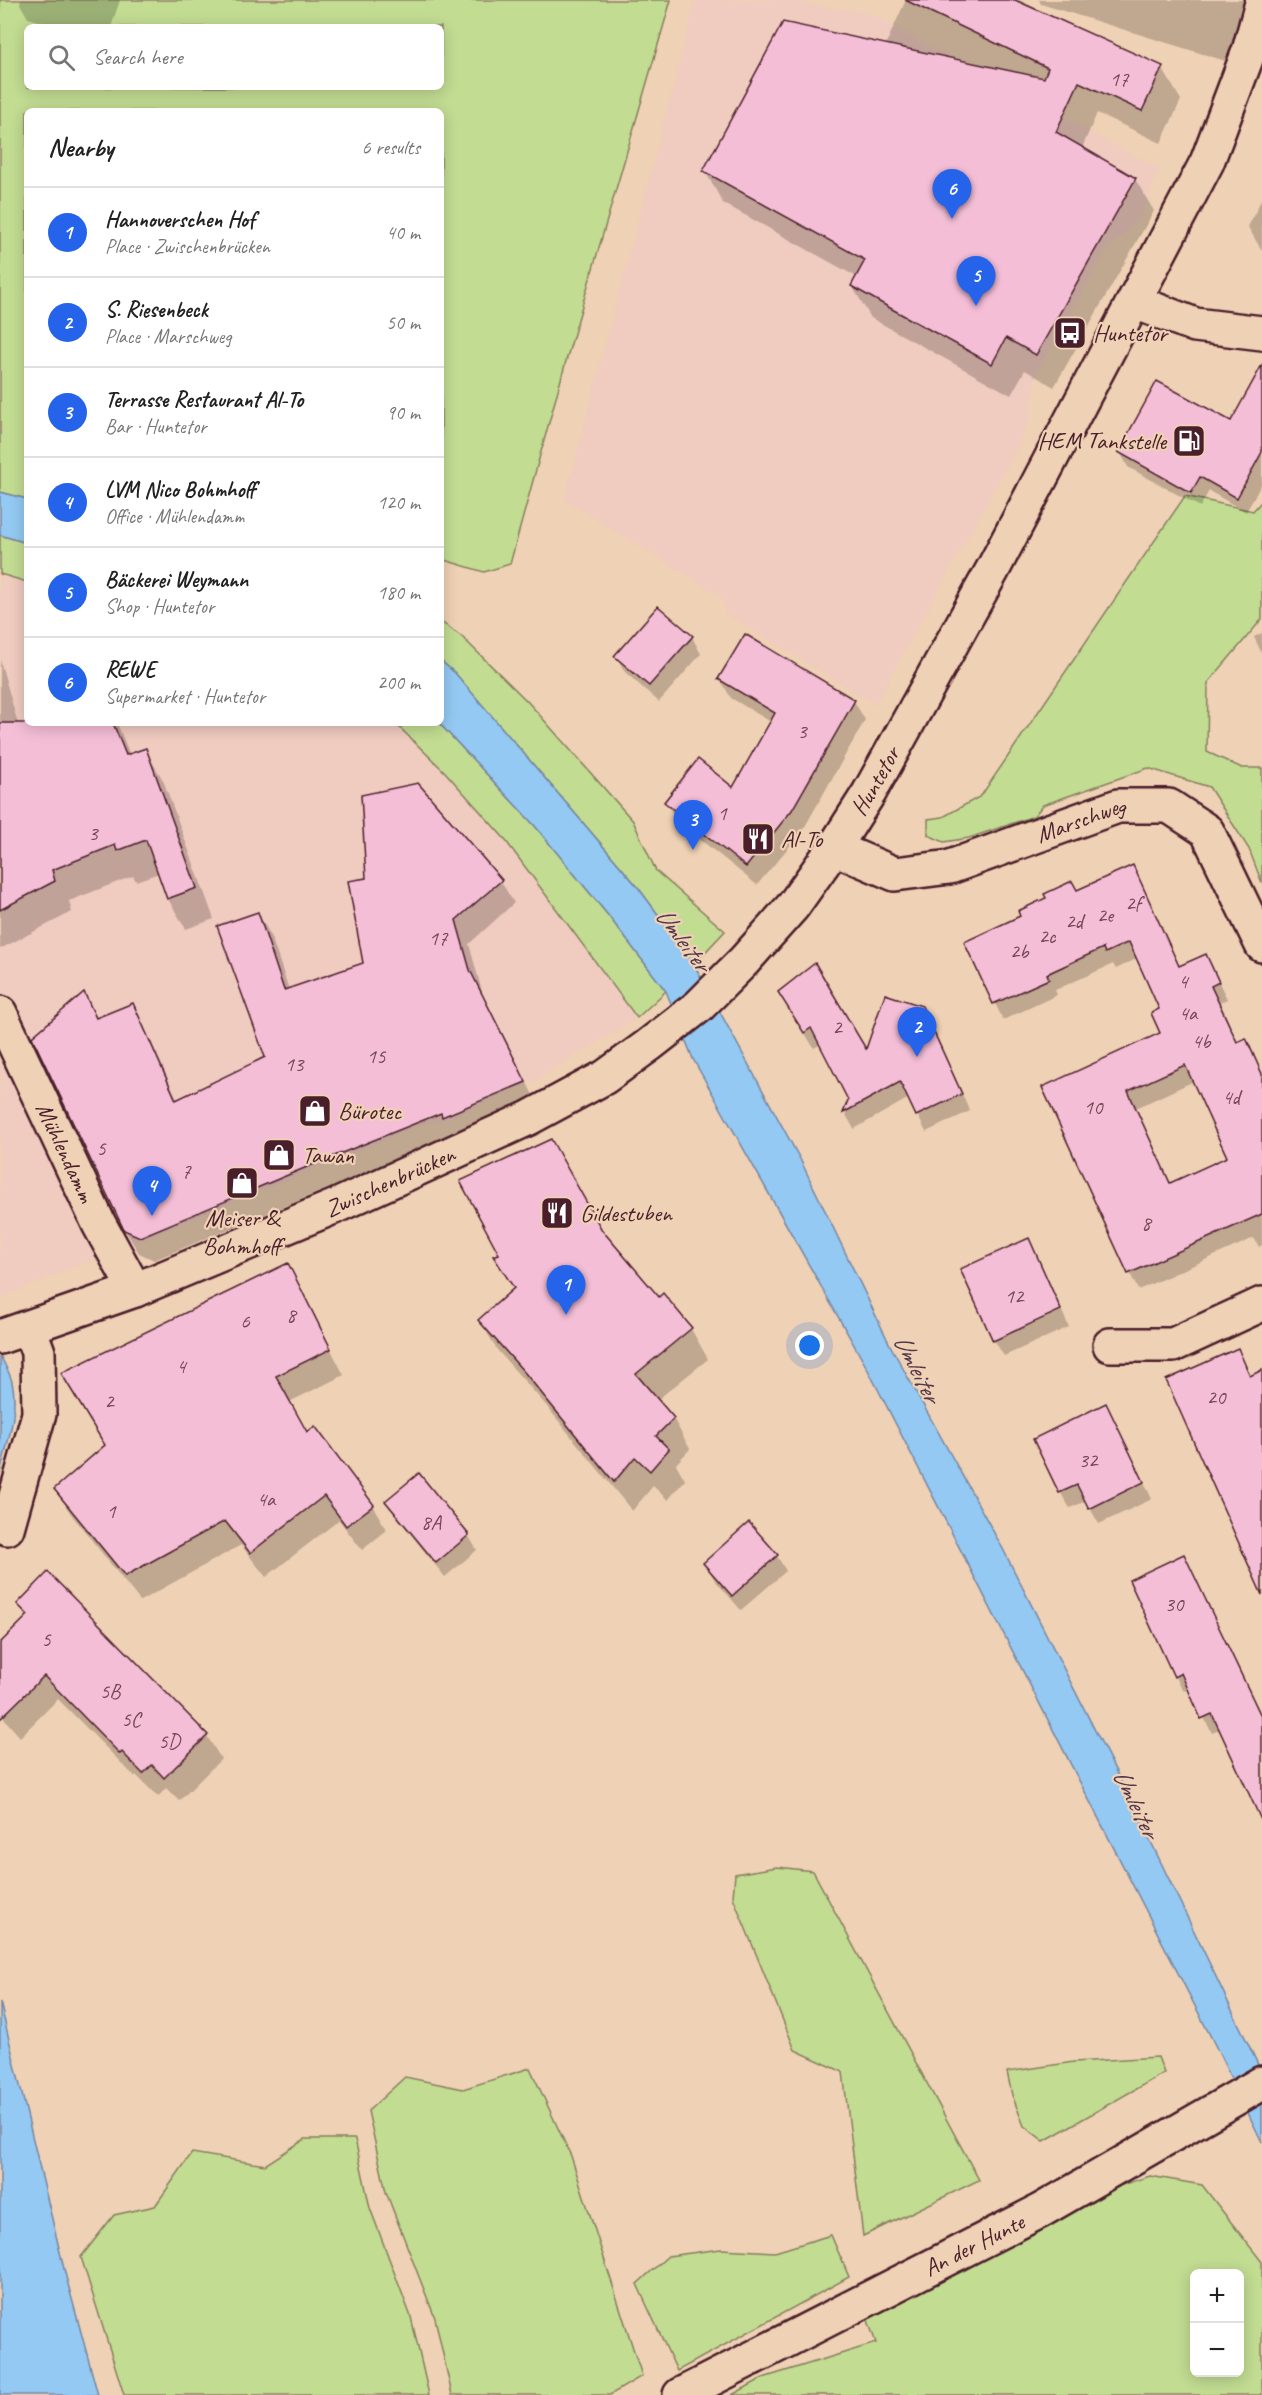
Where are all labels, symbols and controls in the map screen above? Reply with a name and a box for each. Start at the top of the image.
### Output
search box [24,24,444,90]
icon: search [45,41,78,74]
text: Search here [93,43,183,71]
house number: 17 [1110,66,1130,92]
text: Nearby [48,131,113,164]
text: 6 results [361,135,420,160]
pin: 6 [932,170,972,219]
text: Hannoverschen Hof [105,206,255,234]
text: 1 [63,220,72,245]
text: 40 m [386,220,420,245]
text: Place · Zwischenbrücken [105,234,270,259]
pin: 5 [956,256,996,306]
text: S. Riesenbeck [105,296,208,324]
text: 2 [63,310,72,335]
text: 50 m [386,310,420,335]
bus stop icon: Huntetor [1052,315,1088,351]
place label: Huntetor [1093,318,1169,348]
text: Place · Marschweg [105,324,231,349]
text: Terrasse Restaurant Al-To [105,386,303,414]
text: 3 [63,400,72,425]
text: 90 m [386,400,420,425]
text: Bar · Huntetor [105,414,206,439]
fuel station icon: HEM Tankstelle [1171,423,1207,459]
place label: HEM Tankstelle [1038,426,1168,456]
text: LVM Nico Bohmhoff [105,476,255,504]
text: 4 [63,490,72,515]
text: 120 m [377,490,420,515]
text: Office · Mühlendamm [105,504,244,529]
text: Bäckerei Weymann [105,566,248,594]
text: 5 [63,580,72,605]
text: 180 m [377,580,420,605]
text: Shop · Huntetor [105,594,214,619]
text: REWE [105,656,156,684]
text: 6 [63,670,72,695]
text: 200 m [377,670,420,695]
text: Supermarket · Huntetor [105,684,265,709]
house number: 3 [797,718,808,744]
street label: Huntetor [844,740,908,821]
street label: Marschweg [1032,791,1127,850]
pin: 3 [674,800,712,850]
house number: 1 [717,800,728,826]
house number: 3 [88,820,99,846]
restaurant icon: Al-To [740,821,776,857]
place label: Al-To [781,824,824,854]
house number: 2f [1125,890,1146,916]
water label: Umleiter [648,900,721,981]
house number: 2e [1097,902,1115,928]
house number: 2d [1065,908,1087,934]
house number: 2c [1039,923,1057,949]
house number: 17 [429,925,449,951]
house number: 2b [1010,938,1030,964]
house number: 4 [1178,968,1190,994]
house number: 4a [1179,1000,1199,1026]
pin: 2 [898,1008,936,1057]
house number: 2 [832,1014,843,1040]
house number: 4b [1192,1028,1212,1054]
house number: 15 [367,1043,387,1069]
house number: 13 [285,1051,305,1077]
house number: 4d [1222,1084,1244,1110]
shop icon: Bürotec [297,1093,333,1129]
house number: 10 [1084,1094,1104,1120]
place label: Bürotec [338,1096,402,1126]
street label: Mühlendamm [29,1098,102,1208]
house number: 5 [96,1135,107,1161]
shop icon: Tawan [261,1137,297,1173]
street label: Zwischenbrücken [320,1138,461,1224]
place label: Tawan [302,1140,354,1170]
house number: 7 [181,1158,192,1184]
shop icon: Meiser & Bohmhoff [224,1165,260,1201]
pin: 4 [132,1166,172,1216]
restaurant icon: Gildestuben [539,1195,575,1231]
place label: Gildestuben [580,1198,673,1228]
place label: Meiser & Bohmhoff [203,1203,286,1261]
house number: 8 [1141,1210,1153,1236]
pin: 1 [546,1266,586,1315]
house number: 12 [1005,1283,1025,1309]
house number: 8 [286,1302,298,1328]
house number: 6 [240,1308,250,1334]
water label: Umleiter [886,1328,950,1412]
your location [795,1331,824,1360]
house number: 4 [176,1353,188,1379]
house number: 20 [1207,1384,1227,1410]
house number: 2 [104,1388,115,1414]
house number: 32 [1079,1447,1099,1473]
house number: 4a [257,1486,277,1512]
house number: 1 [106,1498,117,1524]
house number: 8A [421,1509,442,1535]
house number: 30 [1165,1591,1185,1617]
house number: 5 [41,1626,52,1652]
house number: 5B [100,1678,122,1704]
house number: 5C [121,1706,143,1732]
house number: 5D [158,1728,182,1754]
water label: Umleiter [1105,1763,1169,1847]
street label: An der Hunte [918,2206,1031,2283]
map controls [1190,2269,1244,2377]
button: + [1190,2269,1244,2323]
button: − [1190,2323,1244,2377]

